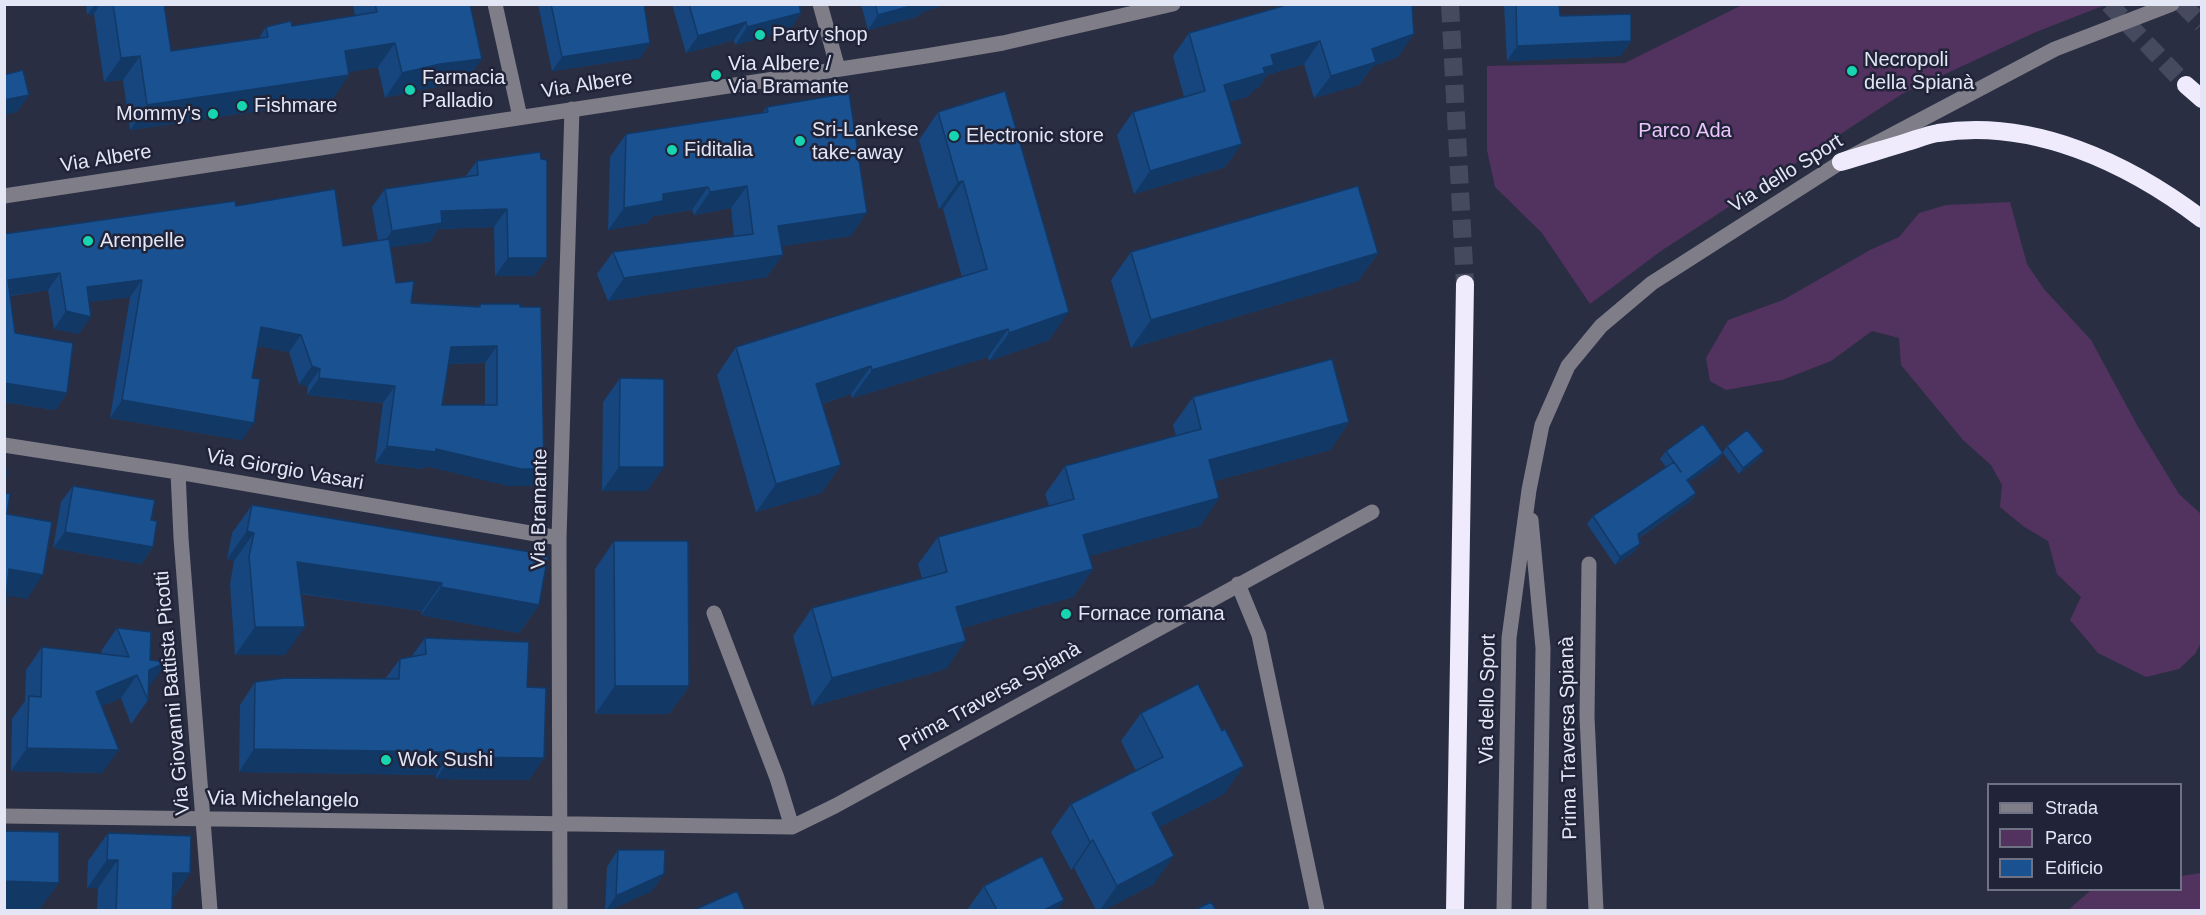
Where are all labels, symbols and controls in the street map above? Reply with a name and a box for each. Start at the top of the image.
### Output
place label: Party shop [772,23,868,47]
marker: Party shop [753,28,767,42]
place label: Necropoli della Spianà [1864,48,1974,95]
place label: Via Albere / Via Bramante [728,52,849,99]
marker: Necropoli della Spianà [1845,64,1859,78]
place label: Farmacia Palladio [422,66,505,113]
street label: Via Albere [540,66,634,104]
marker: Via Albere / Via Bramante [709,68,723,82]
marker: Farmacia Palladio [403,83,417,97]
place label: Fishmare [254,94,337,118]
marker: Fishmare [235,99,249,113]
place label: Mommy's [116,102,201,126]
marker: Mommy's [206,107,220,121]
place label: Sri-Lankese take-away [812,118,919,165]
park label: Parco Ada [1638,119,1732,143]
place label: Electronic store [966,124,1104,148]
marker: Electronic store [947,129,961,143]
street label: Via dello Sport [1725,129,1847,219]
marker: Sri-Lankese take-away [793,134,807,148]
place label: Fiditalia [684,138,753,162]
street label: Via Albere [59,140,153,178]
marker: Fiditalia [665,143,679,157]
place label: Arenpelle [100,229,185,253]
marker: Arenpelle [81,234,95,248]
street label: Via Giorgio Vasari [204,444,366,496]
street label: Via Bramante [527,448,553,570]
street label: Via Giovanni Battista Picotti [150,570,196,816]
place label: Fornace romana [1078,602,1225,626]
marker: Fornace romana [1059,607,1073,621]
street label: Via dello Sport [1475,634,1501,764]
street label: Prima Traversa Spianà [1555,636,1583,840]
street label: Prima Traversa Spianà [895,637,1085,757]
place label: Wok Sushi [398,748,493,772]
marker: Wok Sushi [379,753,393,767]
legend [1987,783,2182,891]
street label: Via Michelangelo [207,787,359,813]
text: Strada [2045,798,2098,818]
text: Parco [2045,828,2092,848]
text: Edificio [2045,858,2103,878]

